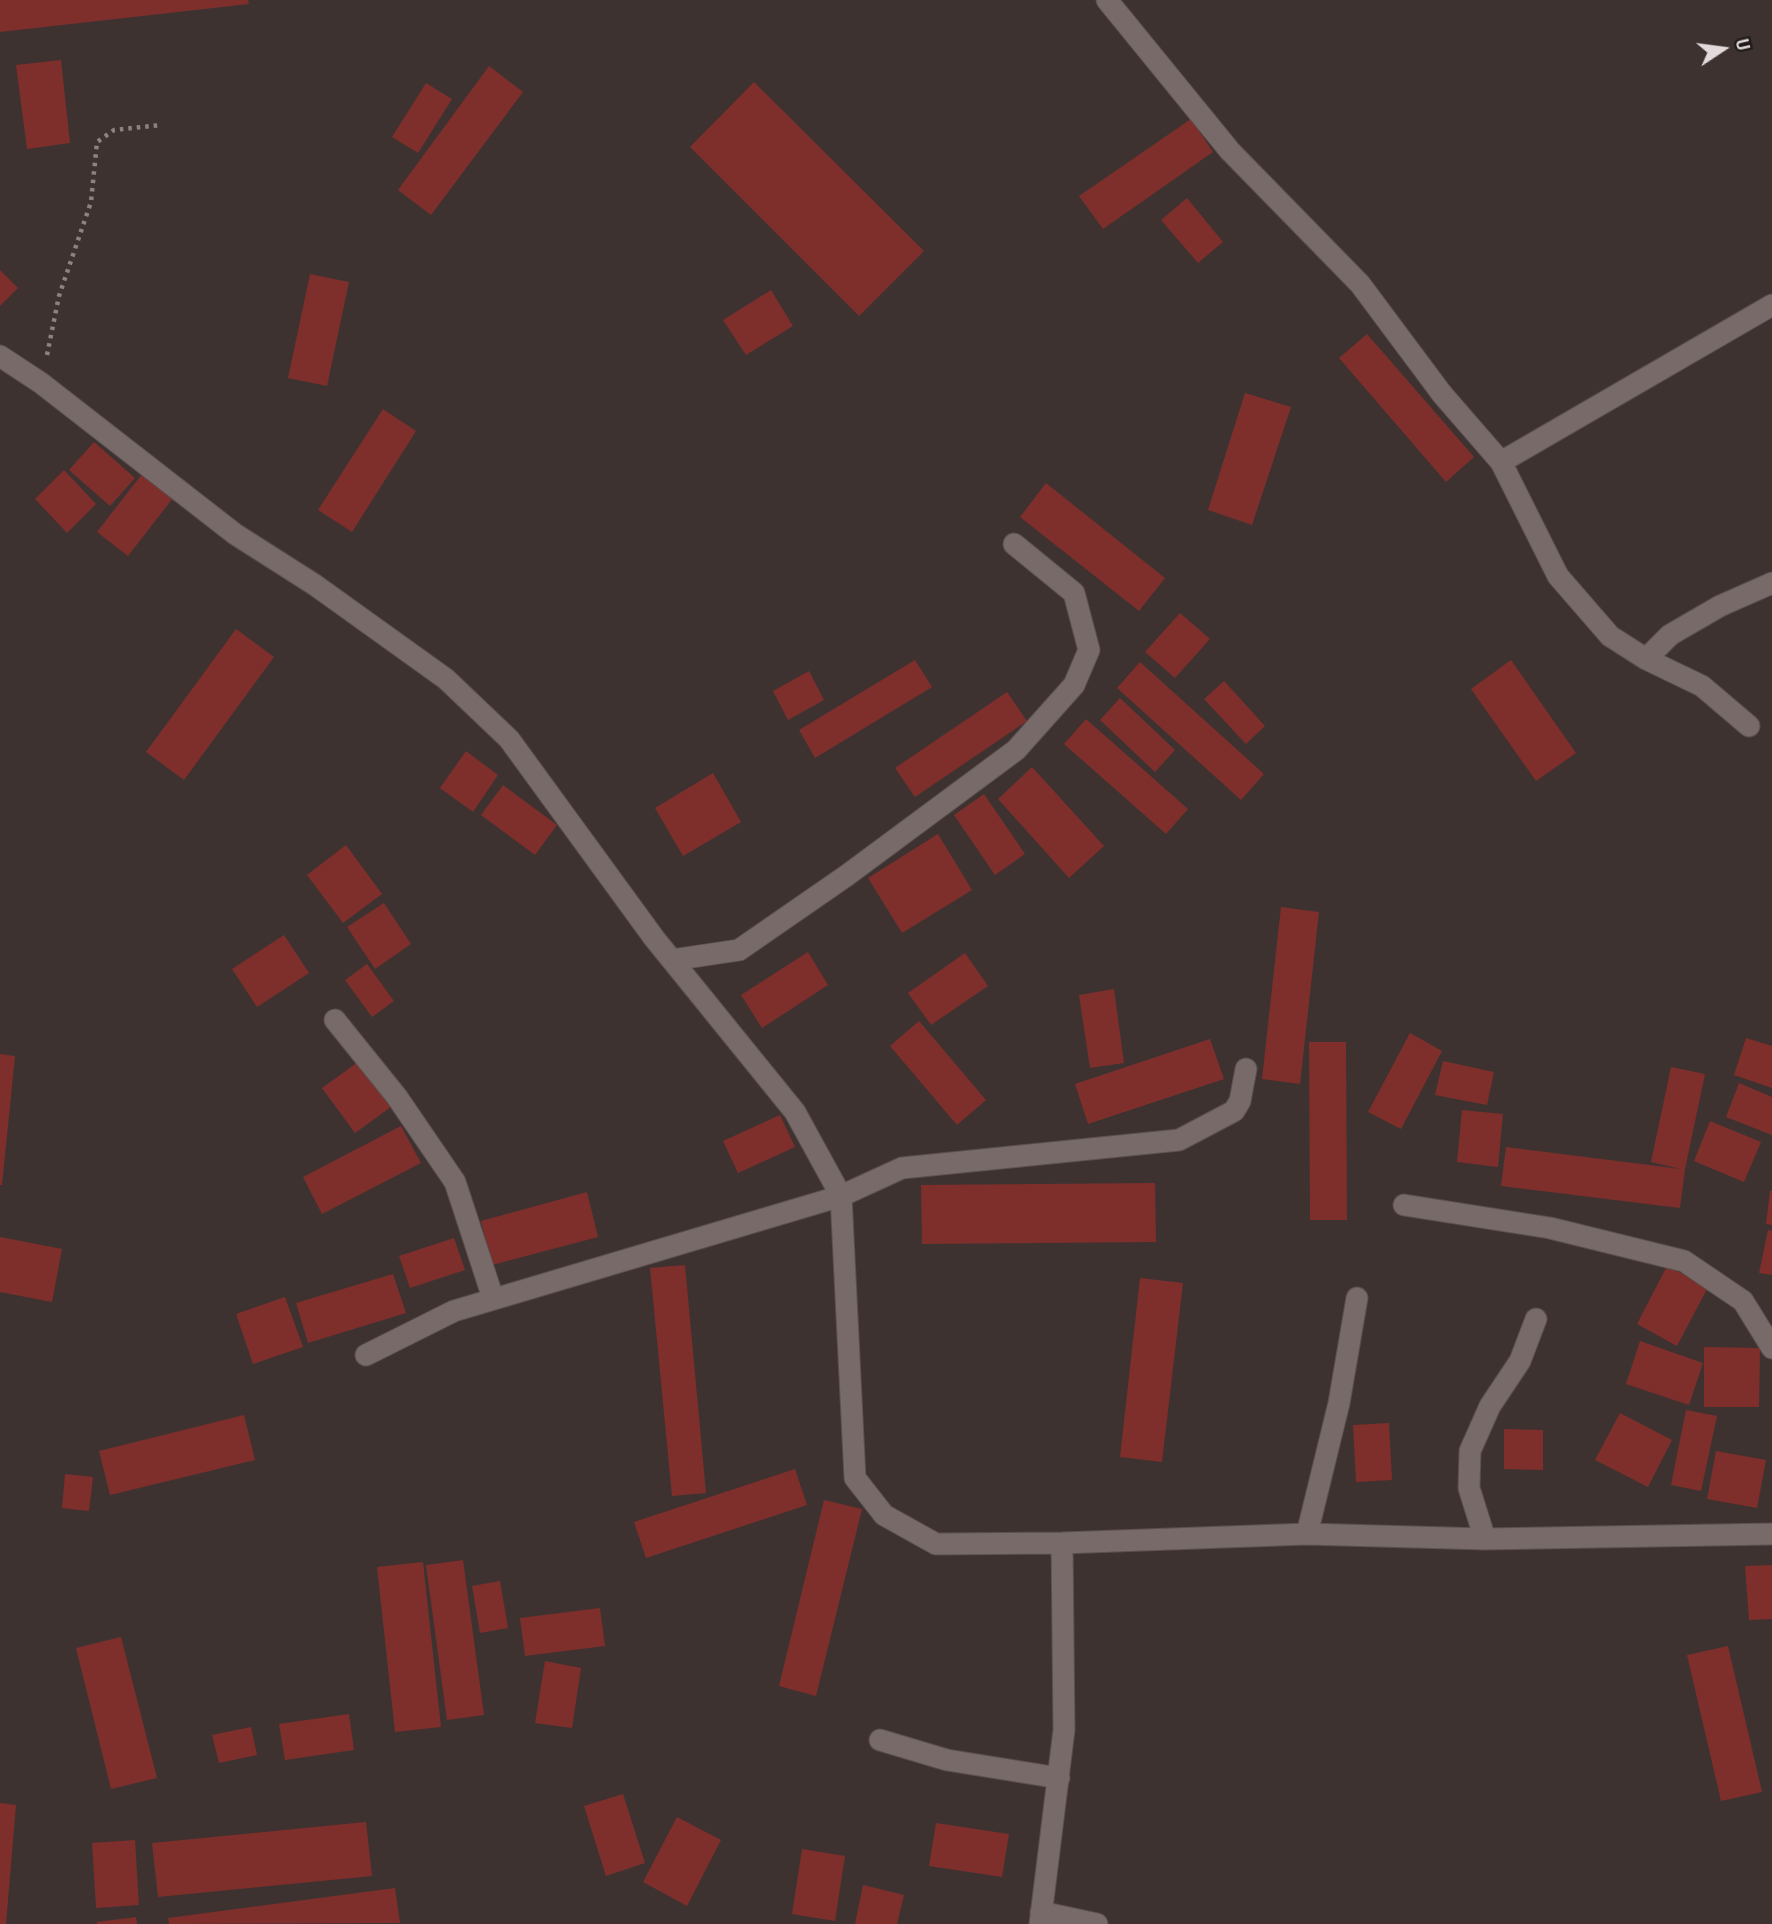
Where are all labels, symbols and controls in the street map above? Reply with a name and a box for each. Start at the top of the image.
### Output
north arrow [1688,14,1758,84]
text: U [1730,36,1757,53]

